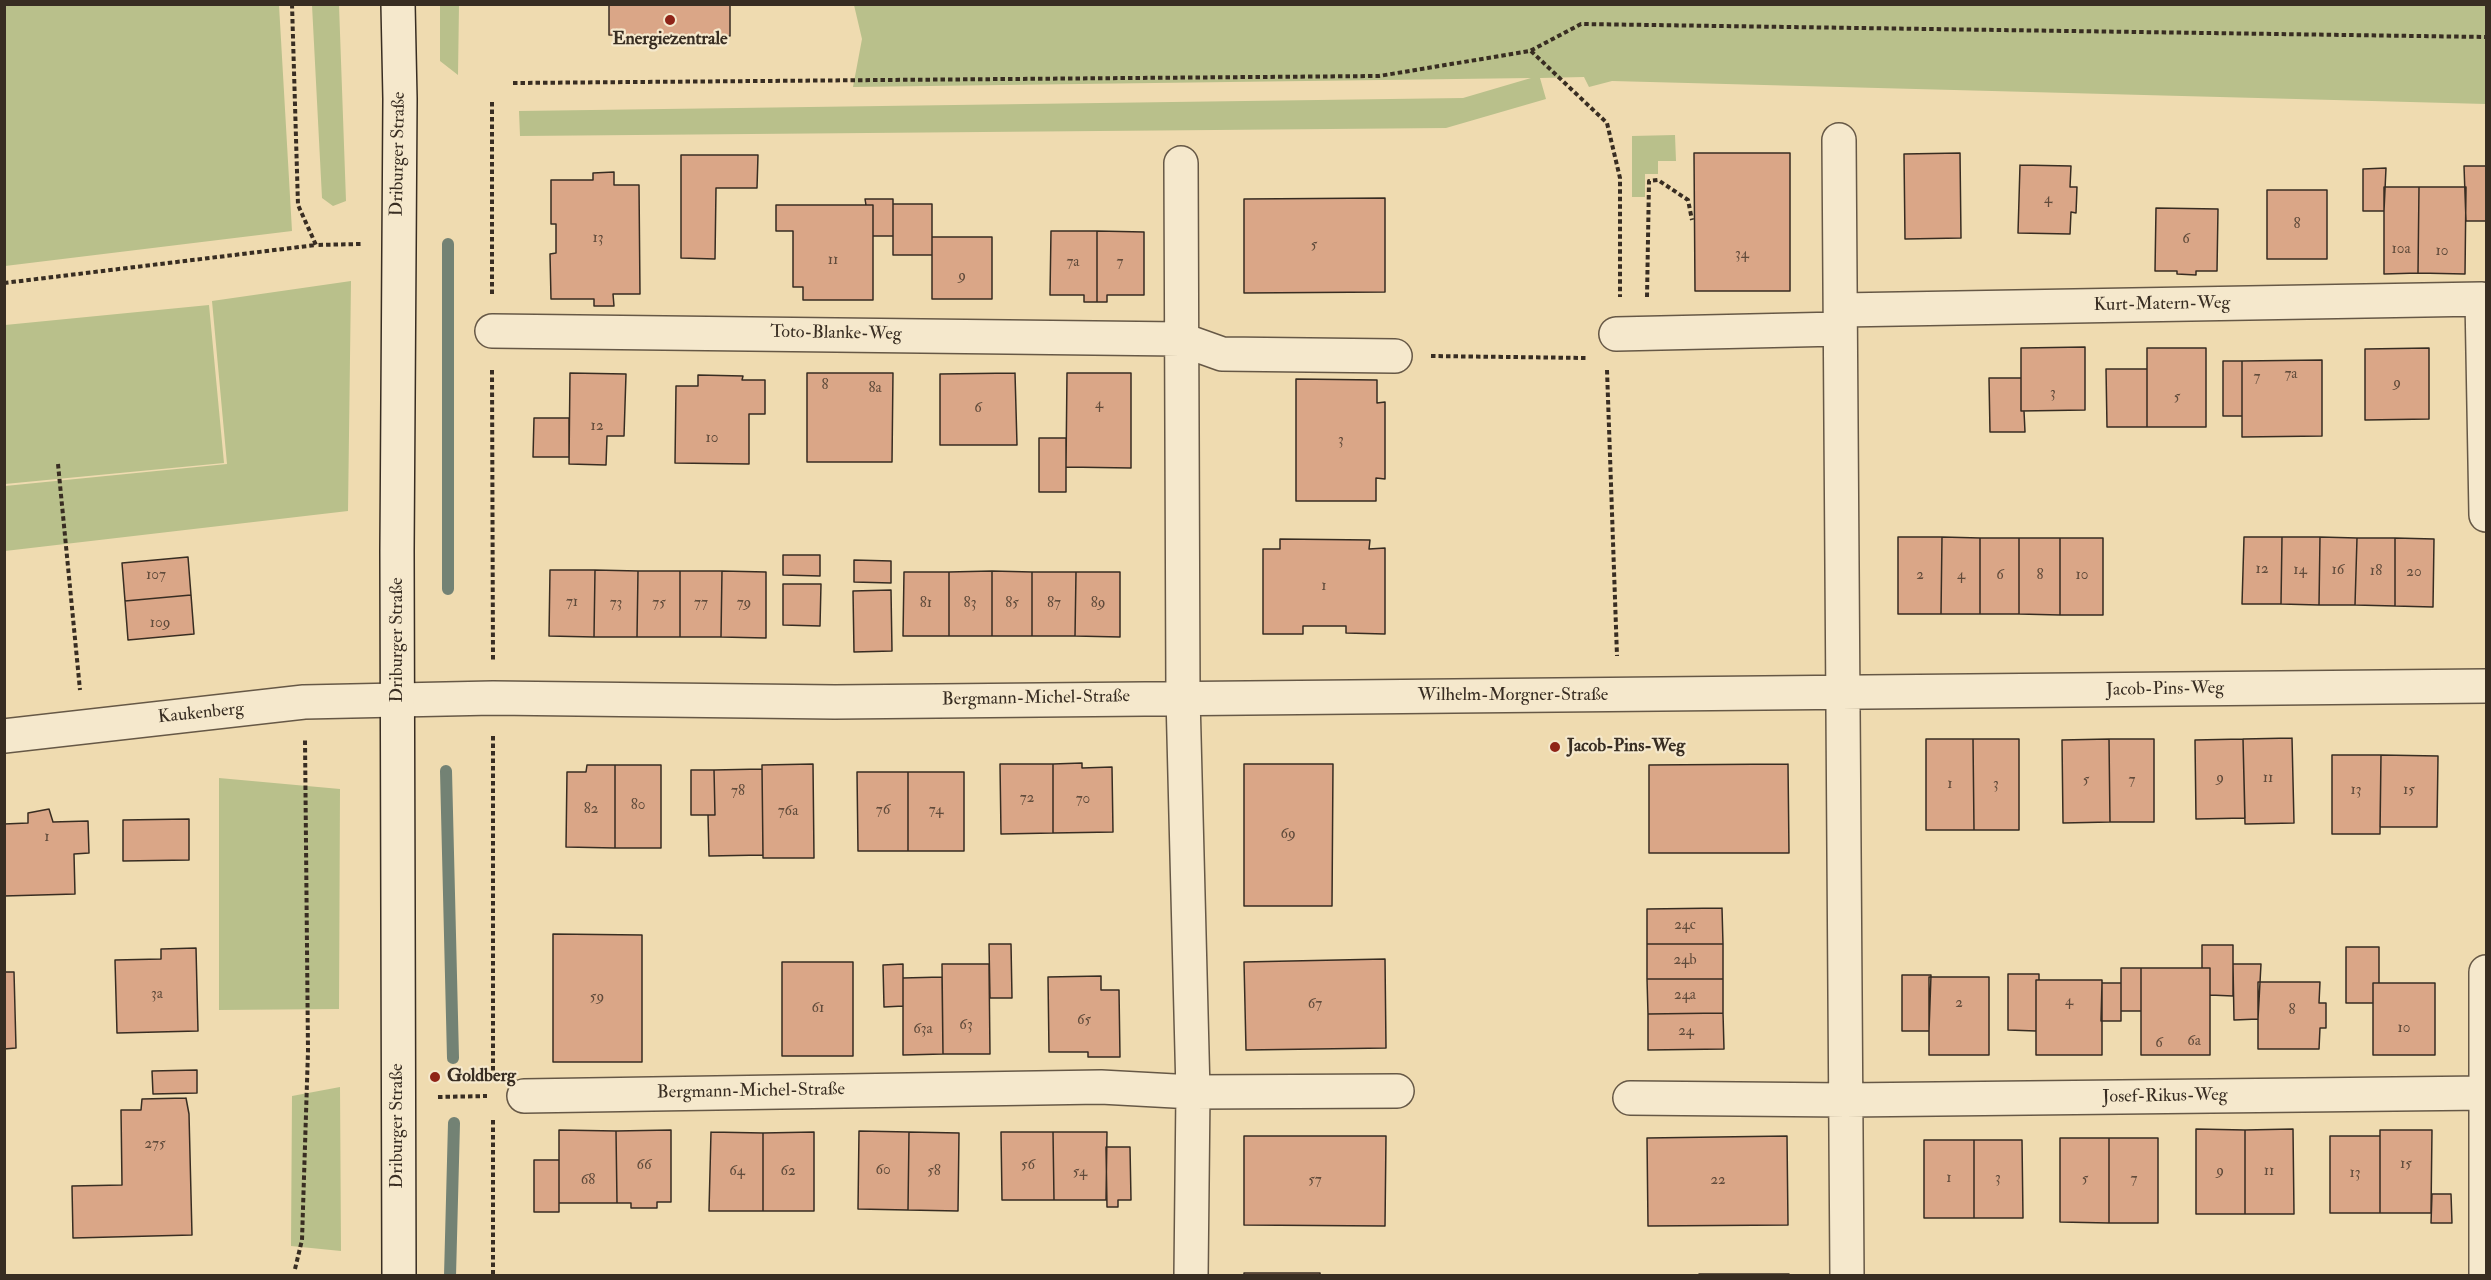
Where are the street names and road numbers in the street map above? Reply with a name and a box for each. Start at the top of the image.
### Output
street label: Driburger Straße [387,91,411,217]
street label: Kurt-Matern-Weg [2094,293,2230,317]
street label: Toto-Blanke-Weg [770,322,902,346]
street label: Driburger Straße [387,578,409,702]
street label: Jacob-Pins-Weg [2106,678,2224,702]
street label: Wilhelm-Morgner-Straße [1418,685,1608,707]
street label: Bergmann-Michel-Straße [942,687,1130,711]
street label: Kaukenberg [157,699,245,729]
street label: Driburger Straße [387,1064,409,1188]
street label: Bergmann-Michel-Straße [657,1080,845,1104]
street label: Josef-Rikus-Weg [2102,1085,2228,1109]

